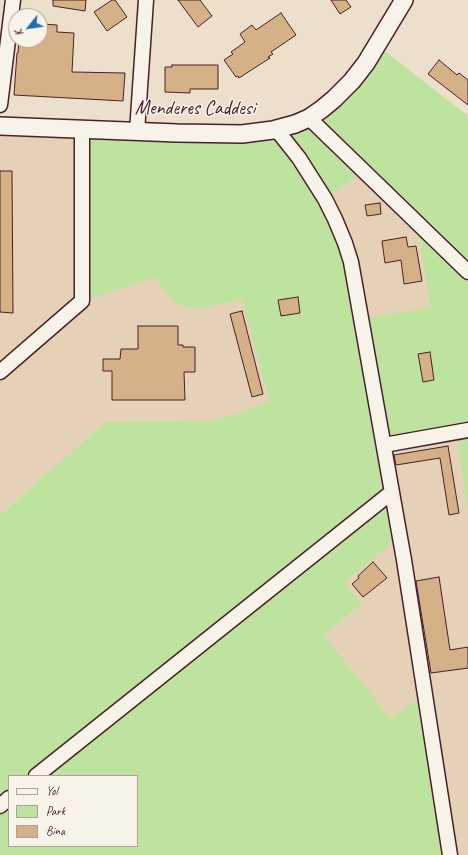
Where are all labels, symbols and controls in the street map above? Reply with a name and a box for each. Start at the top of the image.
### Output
north arrow [8,8,48,48]
text: K [11,28,26,39]
street label: Menderes Caddesi [135,97,255,121]
legend [8,775,138,847]
text: Yol [46,783,58,799]
text: Park [46,803,65,819]
text: Bina [46,823,65,839]

